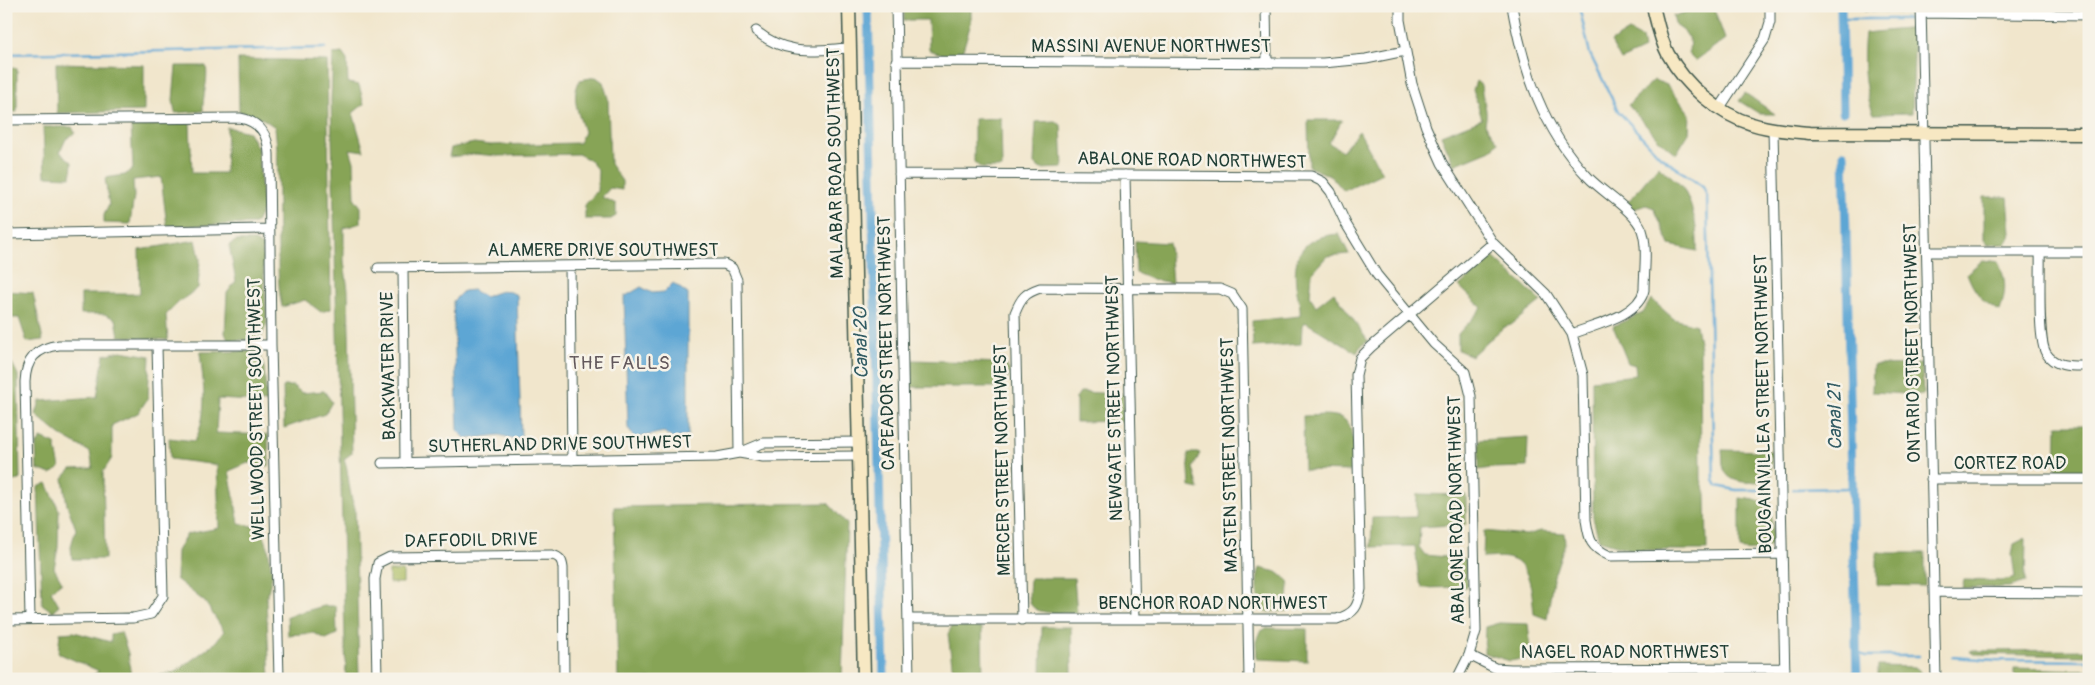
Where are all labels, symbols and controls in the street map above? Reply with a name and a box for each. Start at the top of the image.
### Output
street label: MASSINI AVENUE NORTHWEST [1031,35,1271,58]
street label: MALABAR ROAD SOUTHWEST [822,47,849,279]
street label: ABALONE ROAD NORTHWEST [1077,147,1307,174]
street label: CAPEADOR STREET NORTHWEST [873,215,900,471]
street label: ONTARIO STREET NORTHWEST [1899,223,1926,463]
street label: ALAMERE DRIVE SOUTHWEST [488,239,718,262]
street label: BOUGAINVILLEA STREET NORTHWEST [1749,254,1778,554]
street label: NEWGATE STREET NORTHWEST [1101,275,1128,521]
street label: WELLWOOD STREET SOUTHWEST [243,278,270,540]
street label: BACKWATER DRIVE [376,291,401,441]
water label: Canal 20 [848,305,874,379]
street label: MASTEN STREET NORTHWEST [1216,337,1243,573]
street label: MERCER STREET NORTHWEST [989,344,1016,576]
district label: THE FALLS [569,351,671,375]
water label: Canal 21 [1822,382,1848,450]
street label: ABALONE ROAD NORTHWEST [1443,395,1470,625]
street label: SUTHERLAND DRIVE SOUTHWEST [428,431,692,458]
street label: CORTEZ ROAD [1954,452,2066,475]
street label: DAFFODIL DRIVE [404,528,538,553]
street label: BENCHOR ROAD NORTHWEST [1098,592,1328,615]
street label: NAGEL ROAD NORTHWEST [1521,641,1729,664]

